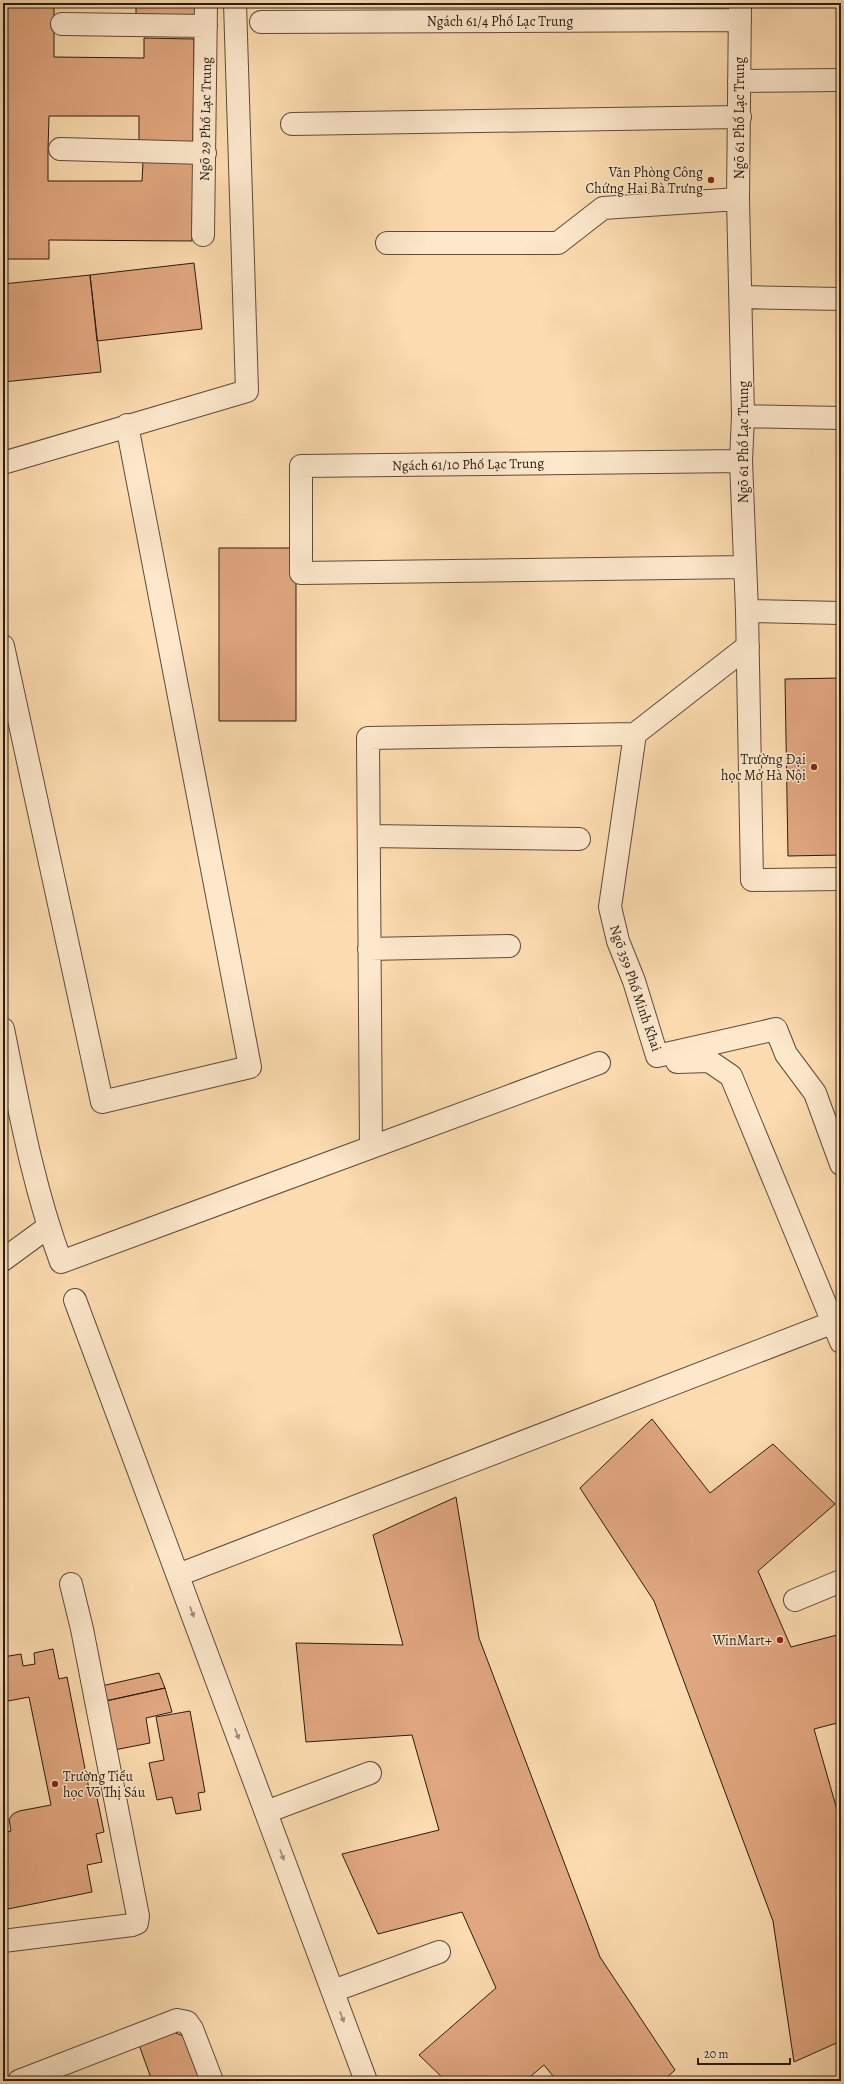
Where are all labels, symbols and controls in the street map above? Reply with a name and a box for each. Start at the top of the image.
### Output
street label: Ngách 61/4 Phố Lạc Trung [427,12,573,31]
street label: Ngõ 29 Phố Lạc Trung [195,57,216,181]
street label: Ngõ 61 Phố Lạc Trung [730,57,749,179]
place label: Văn Phòng Công Chứng Hai Bà Trưng [585,163,703,198]
marker: Văn Phòng Công Chứng Hai Bà Trưng [706,175,716,185]
street label: Ngõ 61 Phố Lạc Trung [734,381,753,503]
street label: Ngách 61/10 Phố Lạc Trung [392,454,544,475]
place label: Trường Đại học Mở Hà Nội [721,750,806,785]
marker: Trường Đại học Mở Hà Nội [809,762,819,772]
street label: Ngõ 359 Phố Minh Khai [605,922,666,1054]
one-way arrow [189,1606,195,1618]
place label: WinMart+ [712,1631,772,1650]
marker: WinMart+ [775,1635,785,1645]
one-way arrow [234,1728,240,1740]
place label: Trường Tiểu học Võ Thị Sáu [63,1767,146,1802]
marker: Trường Tiểu học Võ Thị Sáu [50,1779,60,1789]
one-way arrow [280,1850,286,1862]
one-way arrow [340,2011,346,2023]
scale bar [698,2040,790,2066]
text: 20 m [704,2046,728,2062]

